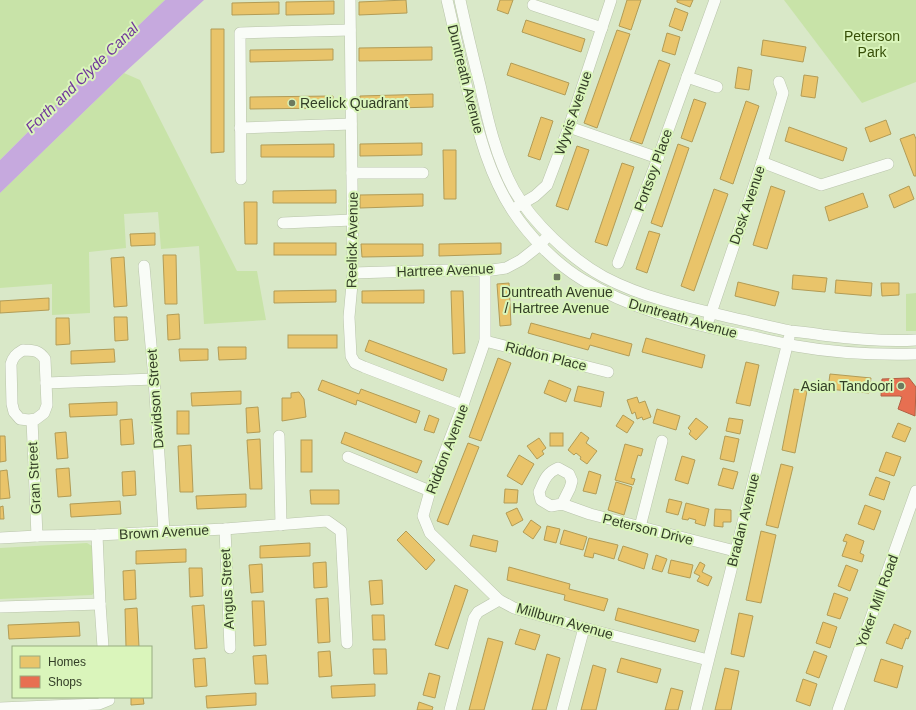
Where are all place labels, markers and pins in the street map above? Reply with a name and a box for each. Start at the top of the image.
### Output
place label: Reelick Quadrant [300,95,408,111]
marker: Reelick Quadrant [287,98,297,108]
marker: Duntreath Avenue / Hartree Avenue [552,272,562,282]
place label: Duntreath Avenue / Hartree Avenue [501,284,613,316]
place label: Asian Tandoori [801,378,893,394]
marker: Asian Tandoori [896,381,906,391]

